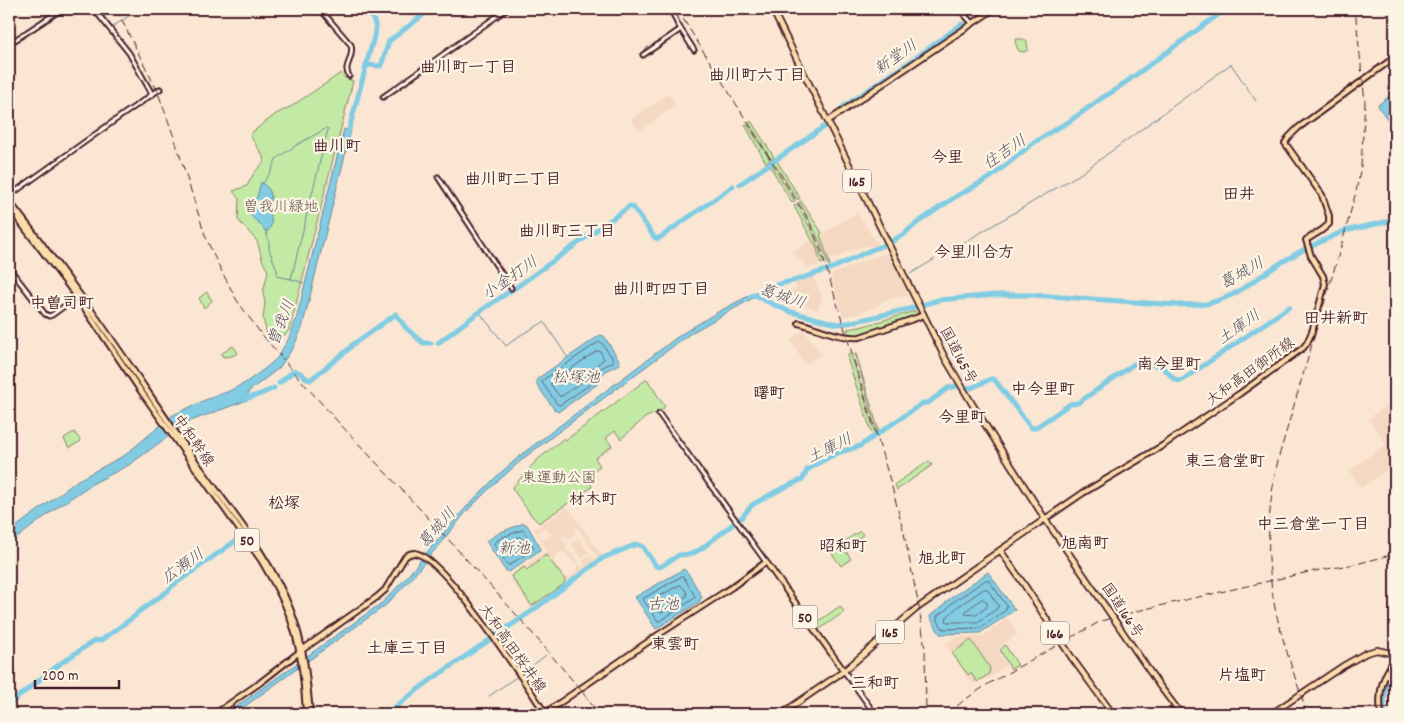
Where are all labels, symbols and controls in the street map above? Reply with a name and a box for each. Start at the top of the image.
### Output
water label: 新堂川 [870,35,923,81]
district label: 曲川町一丁目 [420,57,516,80]
district label: 曲川町六丁目 [709,65,805,88]
water label: 住吉川 [979,130,1032,176]
district label: 曲川町 [313,136,361,159]
district label: 今里 [931,147,963,170]
district label: 曲川町二丁目 [465,169,561,192]
road number: 165 [843,170,871,192]
district label: 田井 [1223,184,1255,207]
park label: 曽我川緑地 [243,197,319,219]
district label: 曲川町三丁目 [519,221,615,244]
district label: 今里川合方 [934,242,1014,265]
water label: 小金打川 [478,251,543,307]
water label: 葛城川 [1216,252,1269,296]
district label: 曲川町四丁目 [613,279,709,302]
water label: 葛城川 [756,279,809,316]
district label: 中曽司町 [30,293,94,316]
water label: 曽我川 [263,296,302,349]
water label: 土庫川 [1213,305,1266,351]
district label: 田井新町 [1304,308,1368,331]
street label: 国道165号 [933,323,982,389]
street label: 大和高田御所線 [1202,333,1300,412]
district label: 南今里町 [1137,354,1201,377]
water label: 松塚池 [552,367,601,390]
district label: 中今里町 [1011,379,1075,402]
district label: 曙町 [753,383,785,406]
district label: 今里町 [938,407,986,430]
street label: 中和幹線 [166,410,219,472]
water label: 土庫川 [803,428,857,470]
district label: 東三倉堂町 [1185,451,1265,474]
park label: 東運動公園 [521,468,597,490]
district label: 材木町 [569,489,617,512]
district label: 松塚 [268,493,300,516]
water label: 葛城川 [413,503,462,554]
district label: 中三倉堂一丁目 [1257,514,1369,537]
road number: 50 [234,528,260,552]
district label: 旭南町 [1061,533,1109,556]
district label: 昭和町 [819,536,867,559]
water label: 新池 [498,538,531,561]
water label: 広瀬川 [157,544,210,590]
district label: 旭北町 [918,548,966,571]
street label: 国道166号 [1095,579,1148,643]
water label: 古池 [647,594,680,617]
street label: 大和高田桜井線 [472,600,550,698]
road number: 50 [792,606,818,628]
road number: 165 [876,620,904,644]
road number: 166 [1041,622,1069,644]
district label: 東雲町 [651,634,699,657]
district label: 土庫三丁目 [367,638,447,661]
scale bar [35,658,119,690]
district label: 片塩町 [1218,665,1266,688]
text: 200 m [42,666,79,688]
district label: 三和町 [851,673,899,696]

